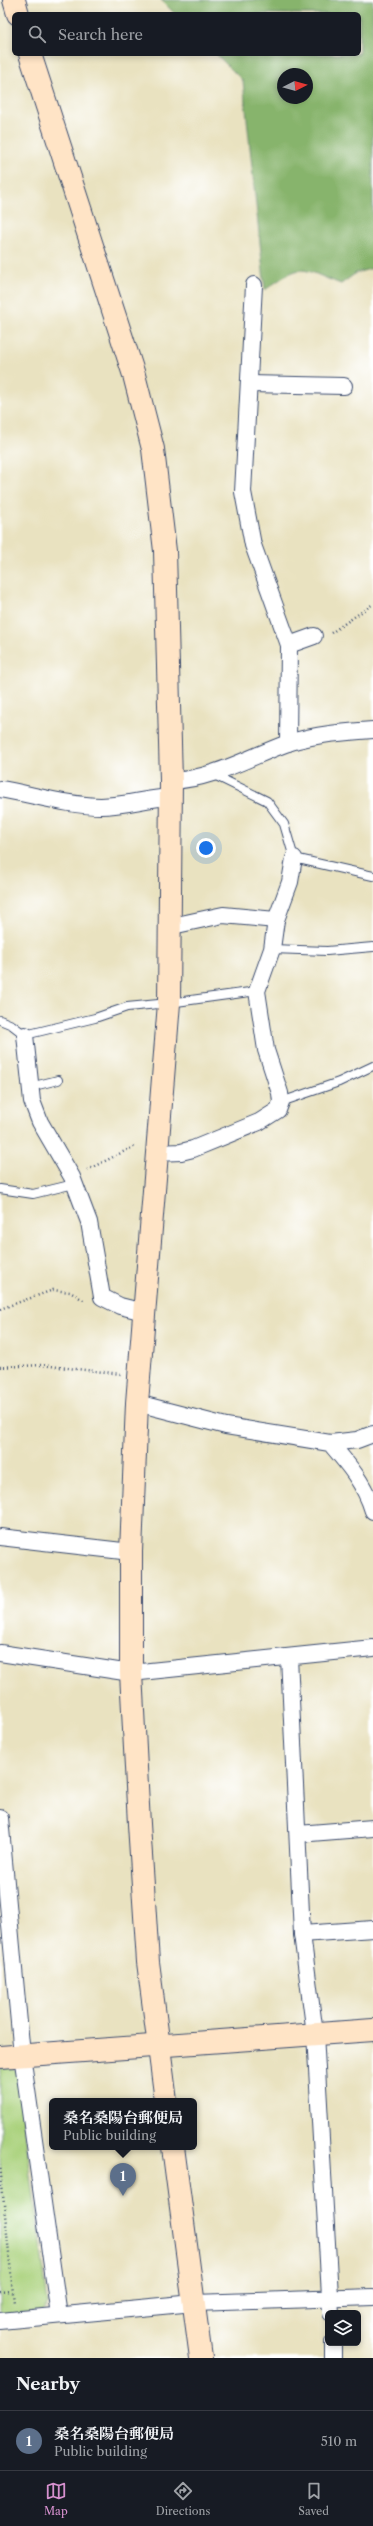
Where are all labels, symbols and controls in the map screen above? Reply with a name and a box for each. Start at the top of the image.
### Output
search box [12,12,361,56]
icon: search [26,23,48,45]
text: Search here [58,25,143,44]
north arrow [277,68,313,104]
your location [196,838,216,858]
popup [49,2098,197,2150]
text: 桑名桑陽台郵便局 [63,2108,183,2127]
text: Public building [63,2127,156,2143]
pin: 1 [110,2163,136,2196]
map controls [325,2310,361,2346]
button: layers [325,2310,361,2346]
text: Nearby [16,2374,80,2394]
text: 桑名桑陽台郵便局 [54,2424,174,2443]
text: 1 [26,2433,32,2449]
text: 510 m [321,2433,357,2449]
text: Public building [54,2443,147,2459]
tab: Map [44,2480,68,2518]
tab: Directions [156,2480,210,2518]
tab: Saved [298,2480,329,2518]

